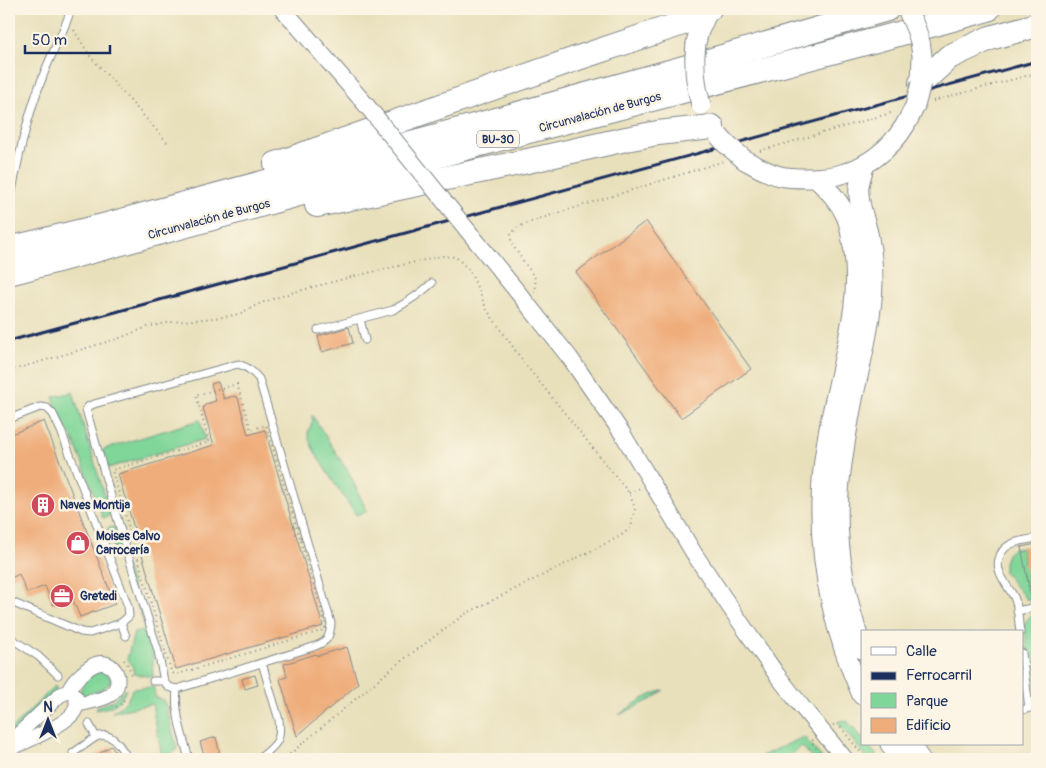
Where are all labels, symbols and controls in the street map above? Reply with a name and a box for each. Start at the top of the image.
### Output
scale bar [25,22,110,54]
text: 50 m [32,31,67,50]
street label: Circunvalación de Burgos [537,89,663,136]
road number: BU-30 [477,130,519,148]
street label: Circunvalación de Burgos [146,196,272,243]
building icon: Naves Montija [30,492,56,518]
place label: Naves Montija [60,498,131,513]
place label: Moises Calvo Carrocería [96,529,161,558]
shop icon: Moises Calvo Carrocería [65,530,91,556]
office icon: Gretedi [49,583,75,609]
place label: Gretedi [80,589,117,604]
legend [861,630,1024,746]
text: Calle [906,642,937,661]
text: Ferrocarril [906,666,972,685]
text: Parque [906,692,949,711]
north arrow [22,696,72,746]
text: N [43,699,53,716]
text: Edificio [906,716,951,735]

